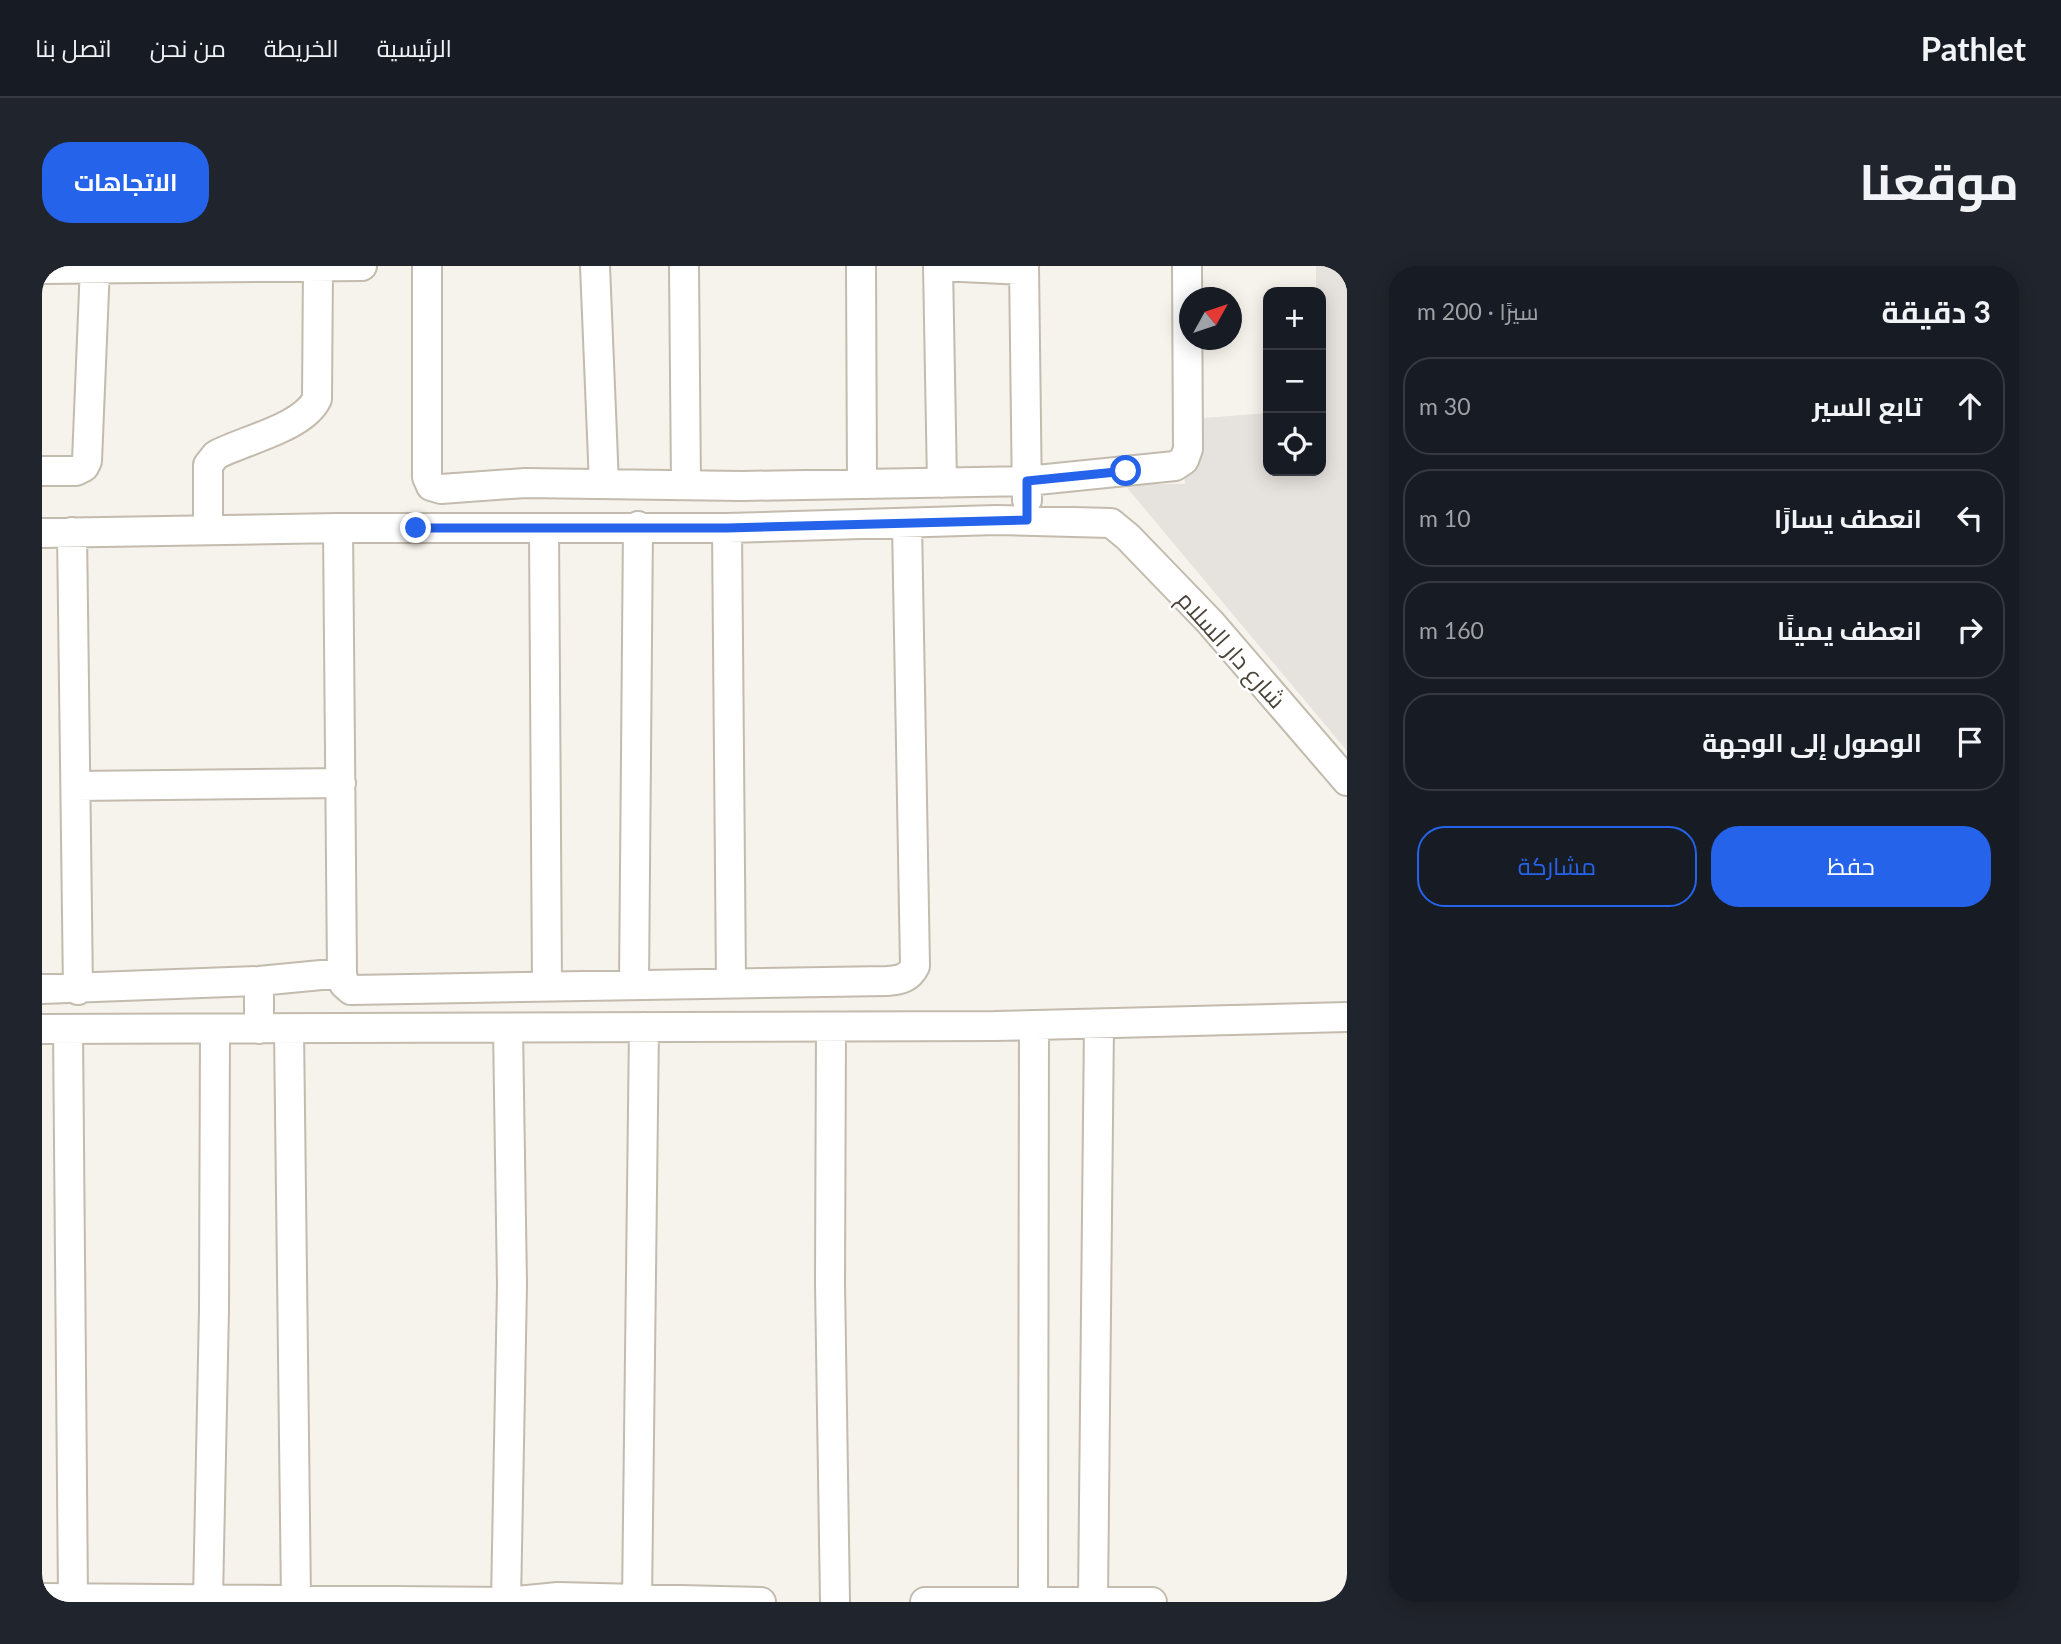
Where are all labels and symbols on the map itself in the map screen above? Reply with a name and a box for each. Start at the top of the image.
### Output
north arrow [1179,287,1242,350]
route start [1110,455,1141,486]
route end [400,512,431,543]
street label: شارع دار السلام [1169,584,1292,716]

